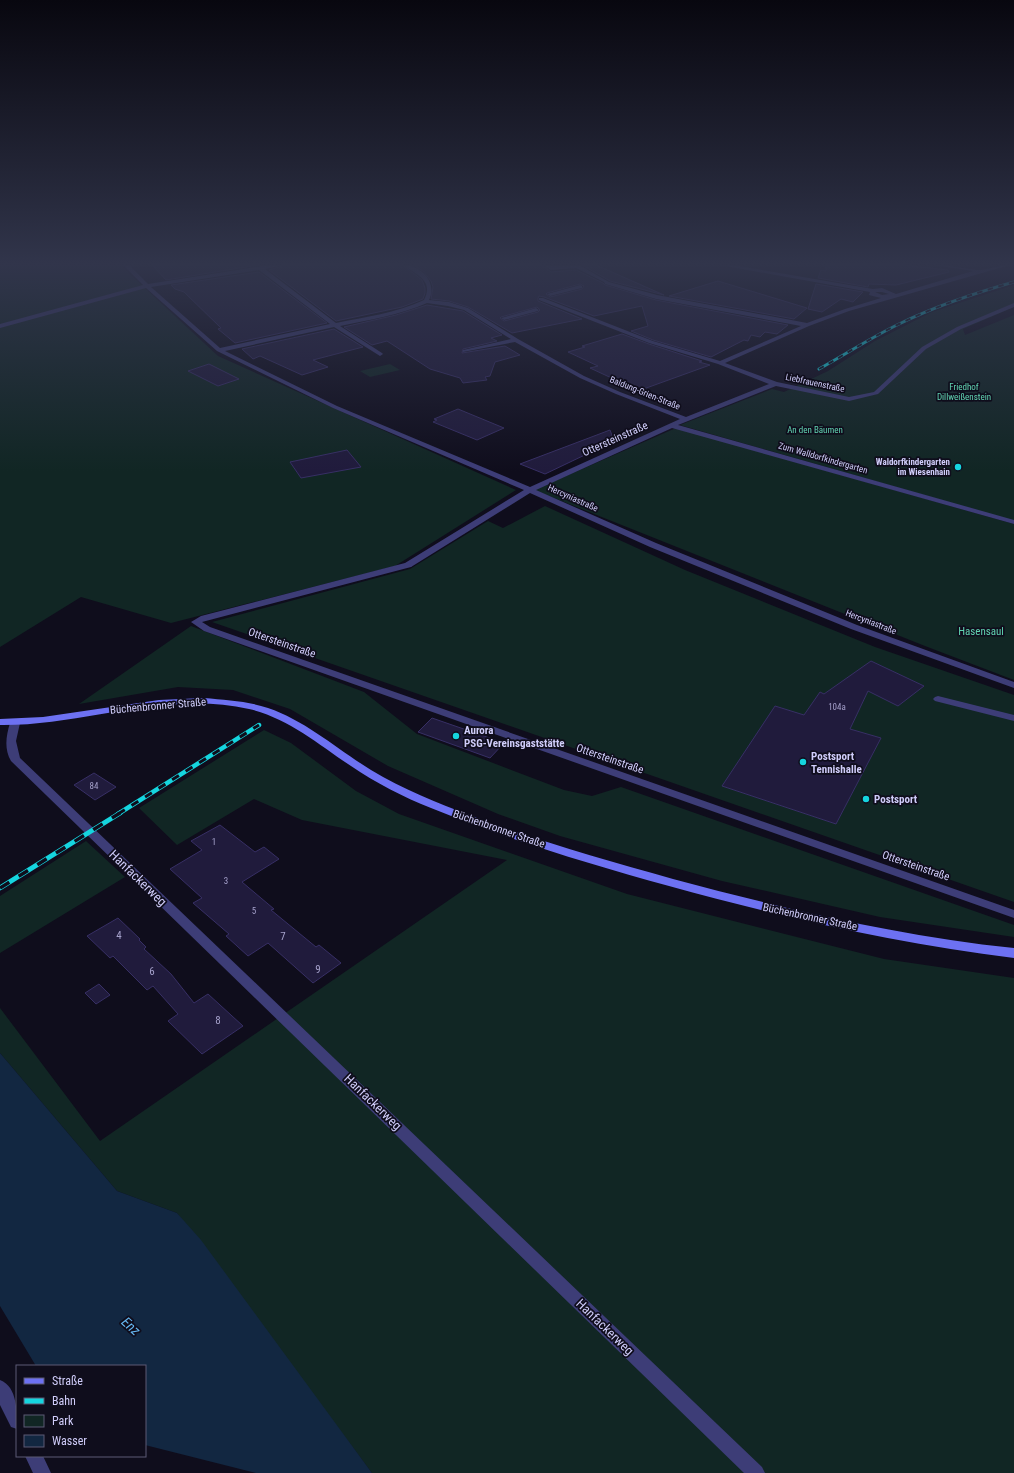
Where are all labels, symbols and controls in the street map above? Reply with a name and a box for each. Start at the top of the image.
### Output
street label: Liebfrauenstraße [785,372,845,394]
street label: Baldung-Grien-Straße [608,374,682,412]
park label: Friedhof Dillweißenstein [937,382,991,402]
street label: Ottersteinstraße [580,419,650,459]
park label: An den Bäumen [787,425,843,435]
street label: Zum Walldorfkindergarten [777,440,869,476]
place label: Waldorfkindergarten im Wiesenhain [876,457,950,477]
marker: Waldorfkindergarten im Wiesenhain [953,462,963,472]
street label: Hercyniastraße [546,483,600,513]
street label: Hercyniastraße [844,608,898,636]
street label: Ottersteinstraße [247,625,317,661]
park label: Hasensaul [958,625,1004,638]
street label: Büchenbronner Straße [109,695,207,717]
house number: 104a [828,702,846,712]
place label: Aurora PSG-Vereinsgaststätte [464,724,565,750]
marker: Aurora PSG-Vereinsgaststätte [451,731,461,741]
street label: Ottersteinstraße [575,741,645,777]
place label: Postsport Tennishalle [811,750,862,776]
marker: Postsport Tennishalle [798,757,808,767]
house number: 84 [90,781,99,791]
place label: Postsport [874,793,918,806]
marker: Postsport [861,794,871,804]
street label: Büchenbronner Straße [451,807,547,851]
house number: 1 [212,837,216,847]
street label: Hanfackerweg [106,847,170,909]
street label: Ottersteinstraße [881,848,951,884]
house number: 3 [224,876,228,886]
street label: Büchenbronner Straße [762,901,858,933]
house number: 5 [252,906,257,916]
house number: 4 [116,929,122,942]
house number: 7 [280,930,286,943]
house number: 9 [315,963,321,976]
house number: 6 [149,965,155,978]
house number: 8 [215,1014,221,1027]
street label: Hanfackerweg [341,1071,405,1133]
street label: Hanfackerweg [573,1296,637,1358]
water label: Enz [118,1314,144,1338]
legend [16,1365,146,1457]
text: Straße [52,1374,83,1388]
text: Bahn [52,1394,76,1408]
text: Park [52,1414,74,1428]
text: Wasser [52,1434,87,1448]

